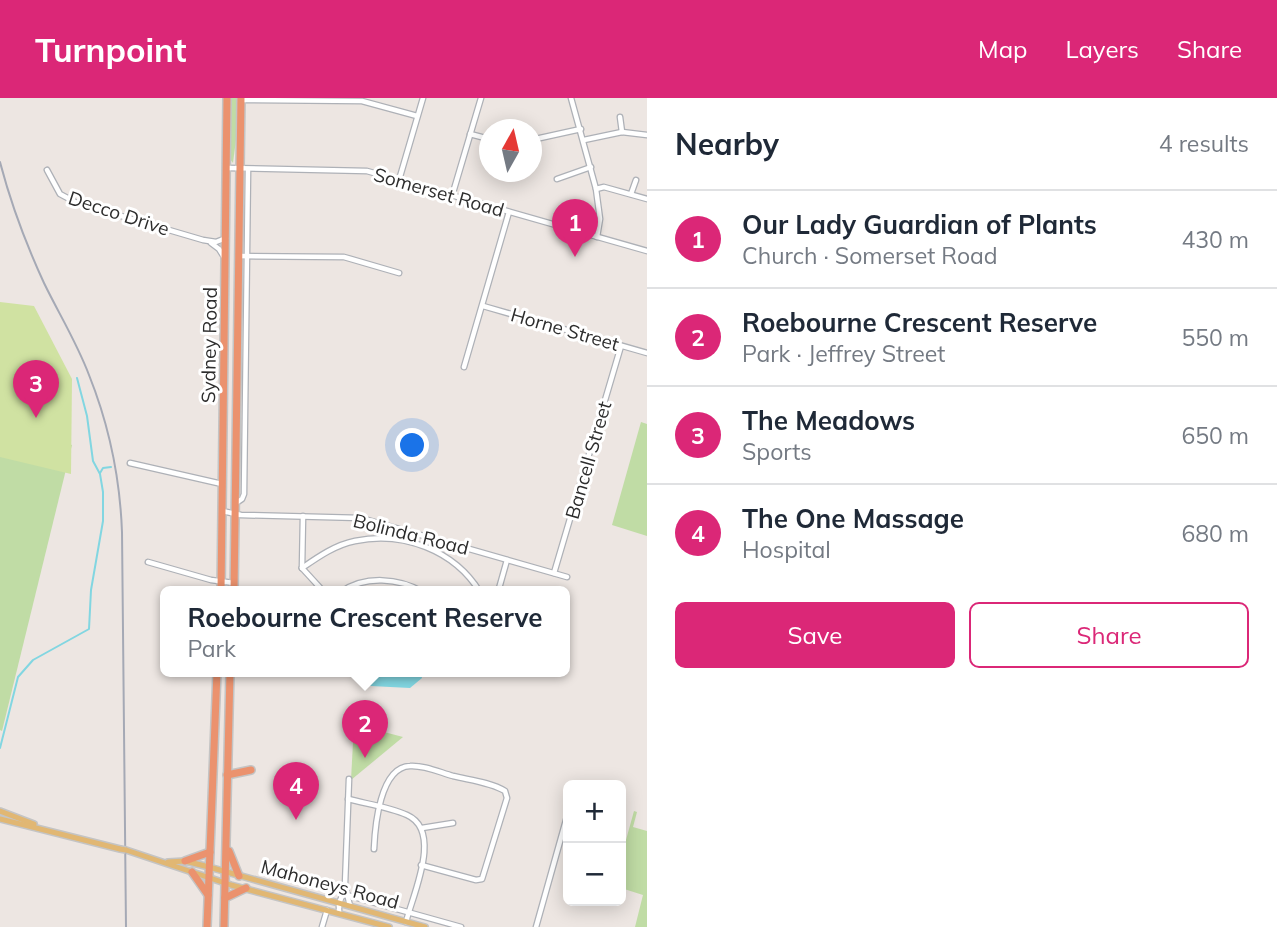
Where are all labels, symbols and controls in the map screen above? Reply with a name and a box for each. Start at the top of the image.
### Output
text: Turnpoint [35,29,187,70]
text: Map [978,34,1027,64]
text: Layers [1065,34,1139,64]
text: Share [1177,34,1242,64]
north arrow [479,119,542,182]
text: Nearby [675,125,779,163]
text: 4 results [1159,129,1249,158]
street label: Somerset Road [371,162,507,222]
street label: Decco Drive [66,185,172,241]
pin: 1 [552,199,598,257]
text: Our Lady Guardian of Plants [742,208,1097,241]
text: 1 [691,225,705,254]
text: 430 m [1181,225,1249,254]
text: Church · Somerset Road [742,241,998,270]
street label: Sydney Road [196,287,222,403]
street label: Horne Street [508,302,622,356]
text: Roebourne Crescent Reserve [742,306,1097,339]
text: 2 [691,323,705,352]
text: 550 m [1181,323,1249,352]
text: Park · Jeffrey Street [742,339,945,368]
pin: 3 [13,360,59,418]
street label: Bancell Street [560,398,616,522]
text: The Meadows [742,404,915,437]
text: 3 [691,421,705,450]
text: 650 m [1181,421,1249,450]
your location [395,428,429,462]
text: Sports [742,437,812,466]
text: The One Massage [742,502,964,535]
street label: Bolinda Road [351,508,471,560]
text: 4 [691,519,705,548]
text: 680 m [1181,519,1249,548]
text: Hospital [742,535,831,564]
popup [160,586,570,677]
text: Roebourne Crescent Reserve [187,601,543,634]
button: Save [675,602,955,668]
button: Share [969,602,1249,668]
text: Park [187,634,236,663]
pin: 2 [342,700,388,758]
pin: 4 [273,762,319,820]
map controls [563,780,626,906]
button: + [563,780,626,843]
button: − [563,843,626,906]
street label: Mahoneys Road [258,854,402,914]

